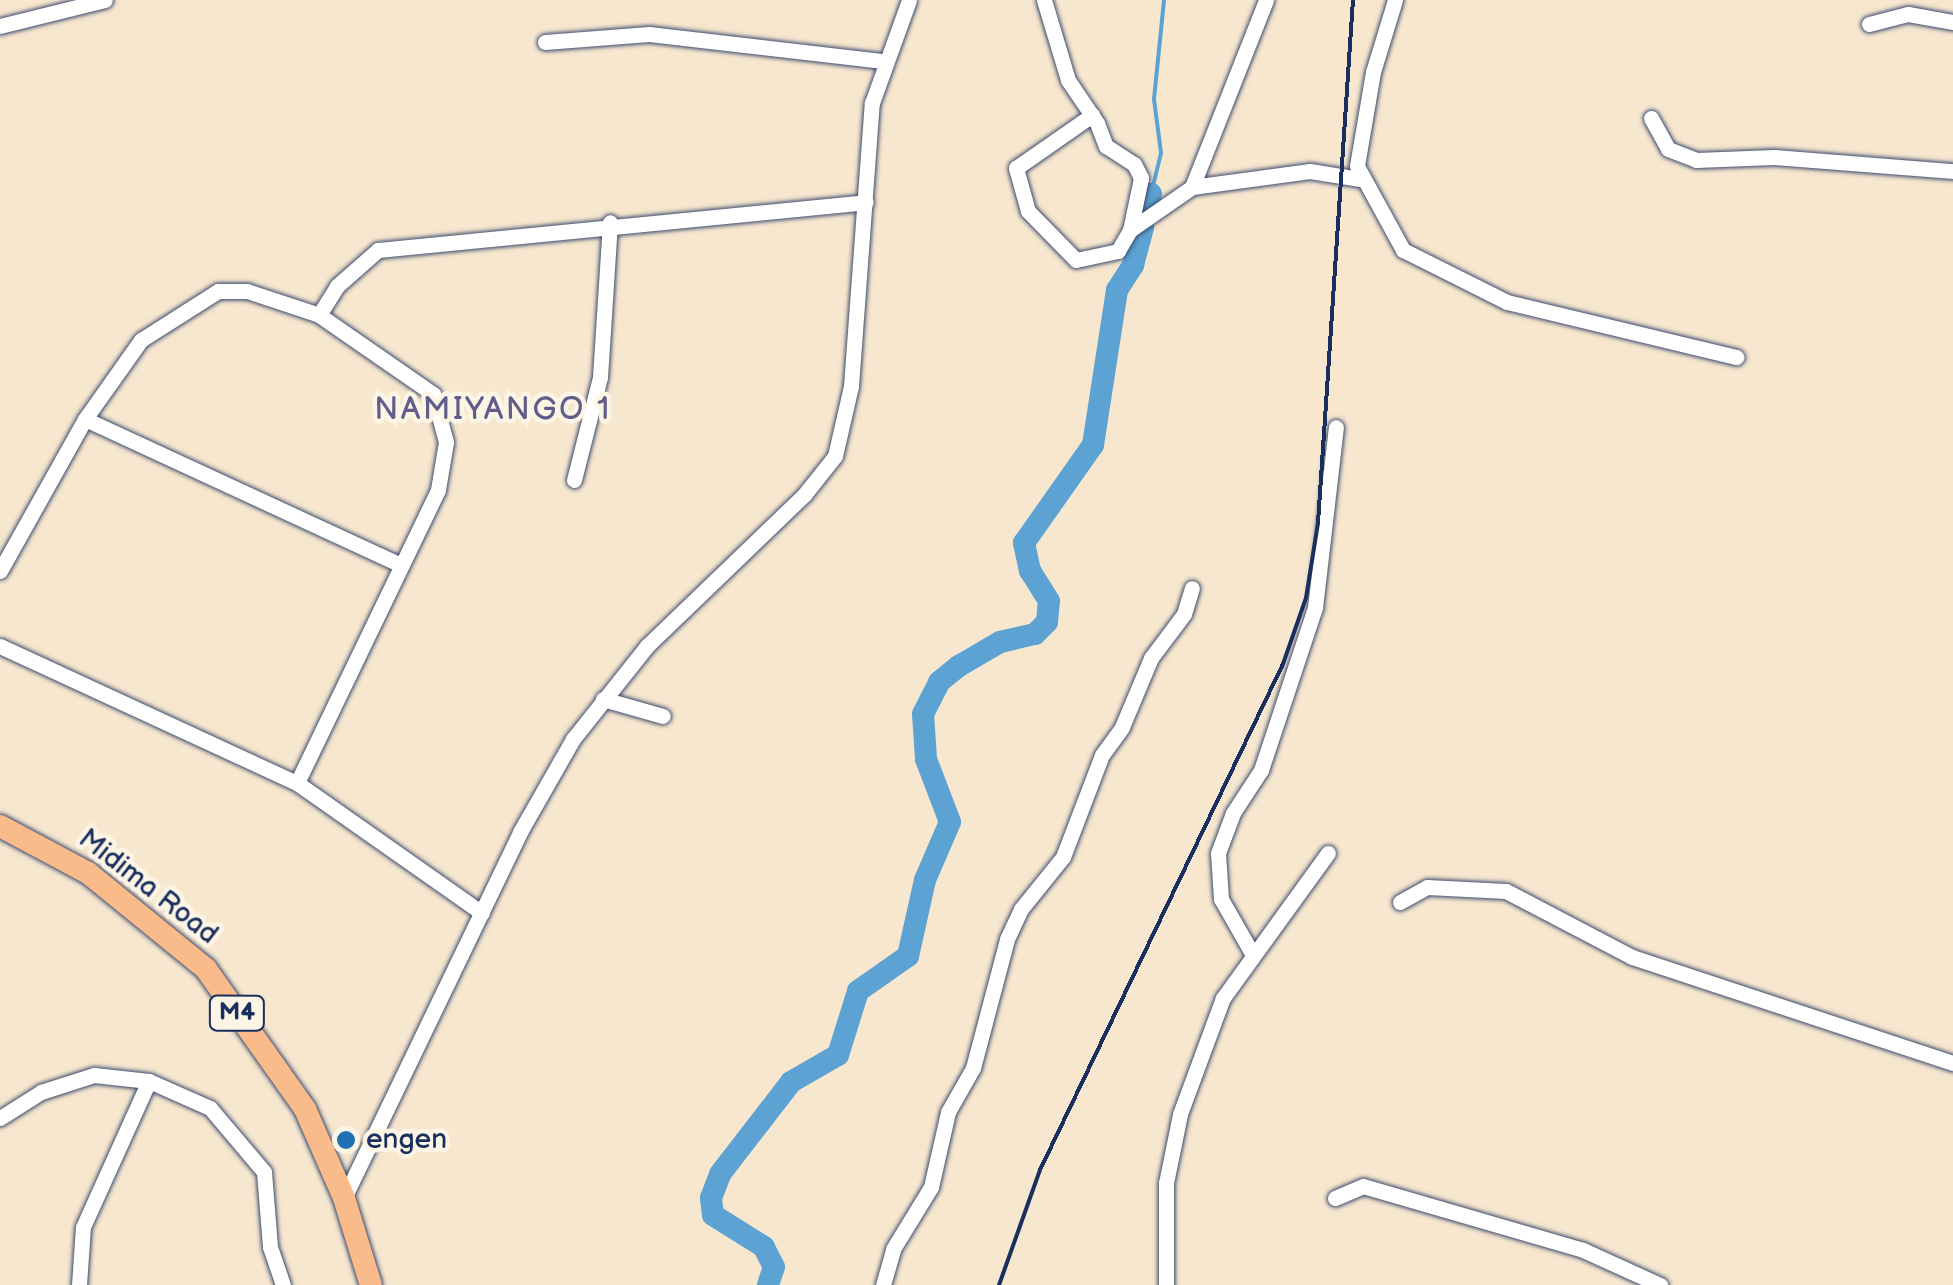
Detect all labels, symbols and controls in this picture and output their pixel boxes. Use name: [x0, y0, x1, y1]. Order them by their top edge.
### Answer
district label: NAMIYANGO 1: [374, 391, 612, 429]
street label: Midima Road: [72, 822, 224, 952]
road number: M4: [207, 993, 267, 1033]
place label: engen: [366, 1123, 447, 1157]
marker: engen: [335, 1129, 357, 1151]

